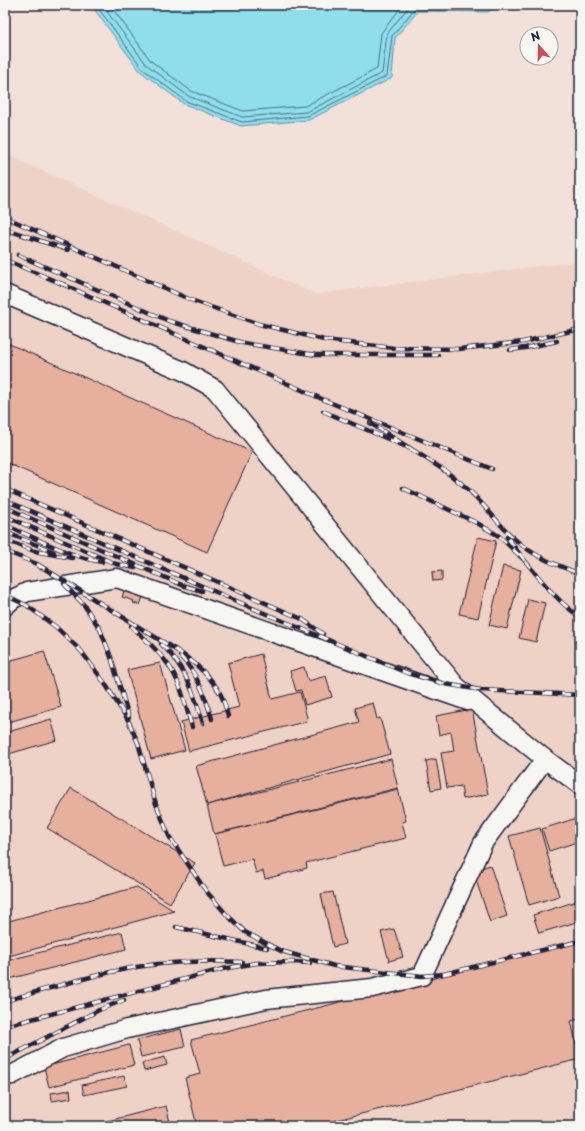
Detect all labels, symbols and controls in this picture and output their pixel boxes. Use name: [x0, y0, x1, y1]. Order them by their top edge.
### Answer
north arrow: [519, 26, 559, 66]
text: N: [528, 27, 543, 46]

